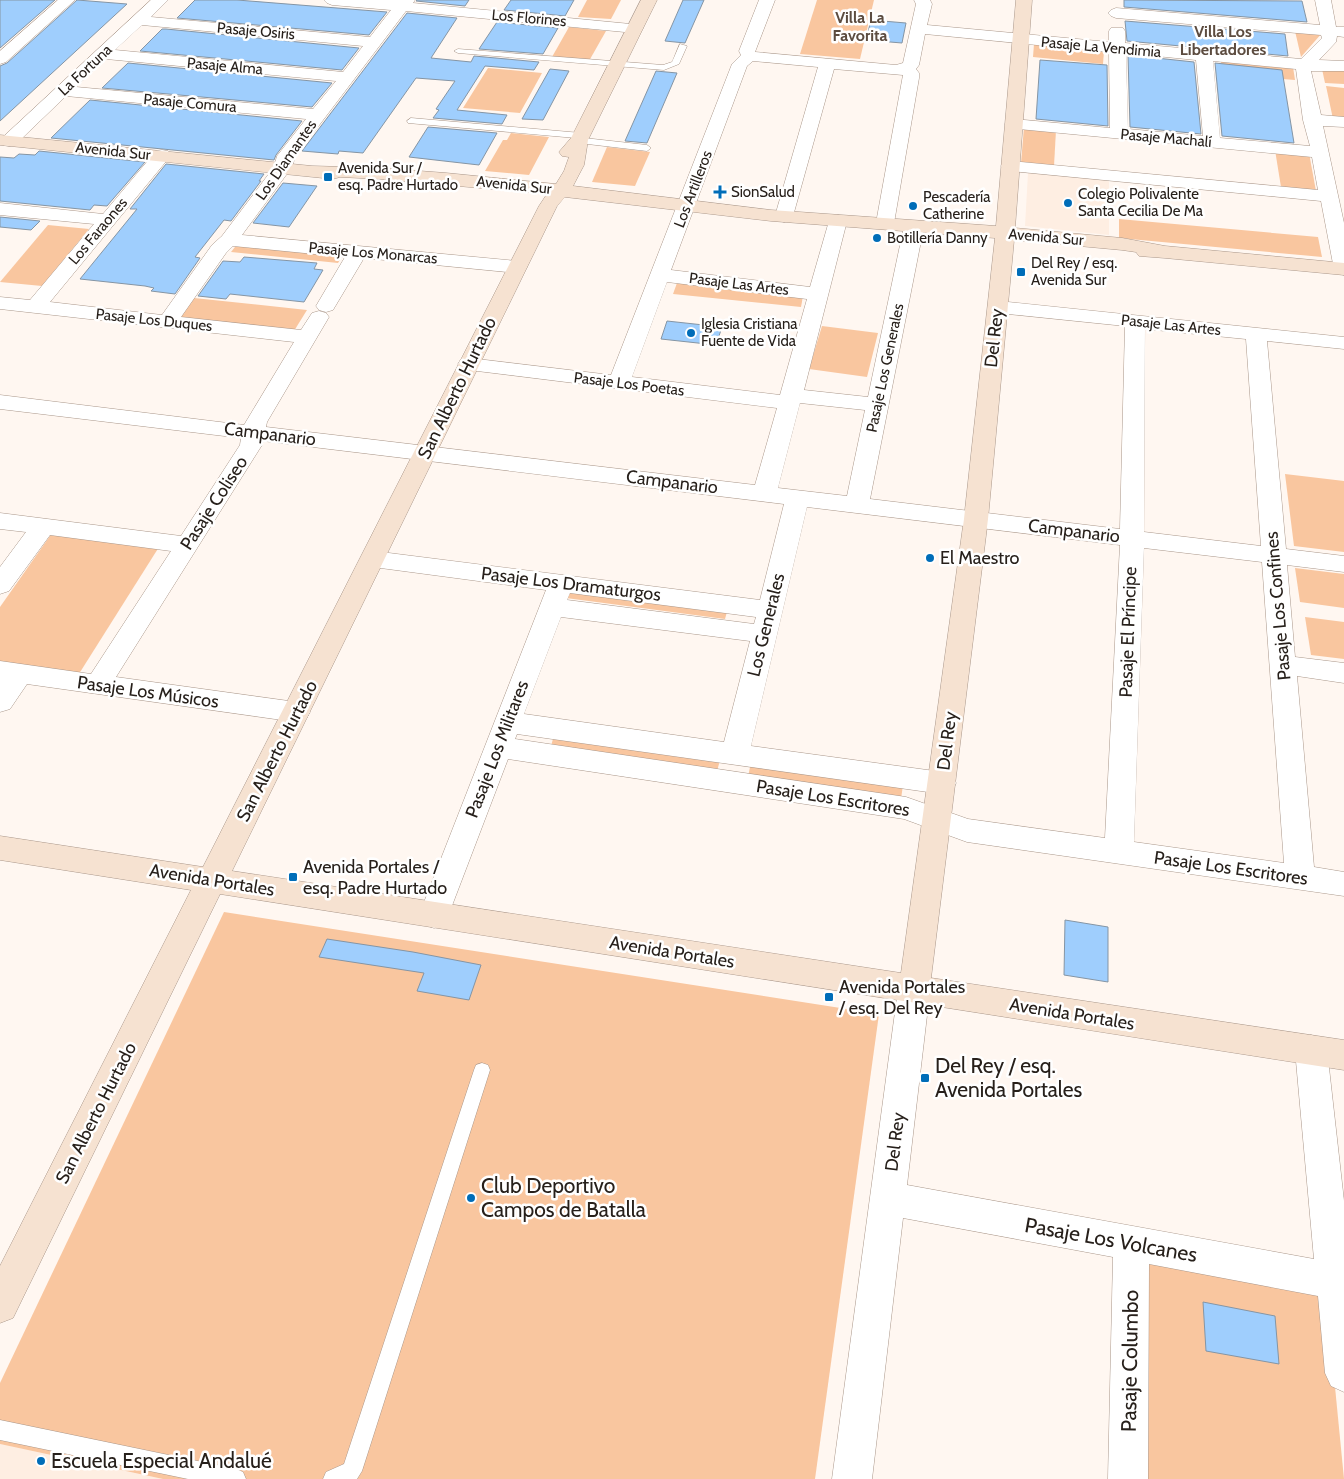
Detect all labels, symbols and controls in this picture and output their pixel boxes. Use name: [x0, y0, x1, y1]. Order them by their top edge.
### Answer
street label: Los Florines: [491, 6, 567, 30]
district label: Villa La Favorita: [833, 8, 888, 45]
street label: Pasaje Osiris: [216, 19, 296, 43]
district label: Villa Los Libertadores: [1180, 22, 1266, 59]
street label: Pasaje La Vendimia: [1040, 33, 1163, 61]
street label: La Fortuna: [54, 40, 116, 99]
street label: Pasaje Alma: [186, 54, 265, 78]
street label: Pasaje Comura: [143, 90, 238, 116]
street label: Los Diamantes: [252, 116, 320, 204]
street label: Pasaje Machalí: [1120, 125, 1212, 151]
street label: Avenida Sur: [75, 138, 152, 164]
street label: Los Artilleros: [670, 148, 716, 230]
place label: Avenida Sur / esq. Padre Hurtado: [338, 159, 458, 194]
marker: Avenida Sur / esq. Padre Hurtado: [322, 171, 334, 183]
street label: Avenida Sur: [476, 172, 553, 198]
place label: SionSalud: [731, 183, 795, 201]
marker: SionSalud: [713, 185, 727, 199]
place label: Colegio Polivalente Santa Cecilia De Ma: [1078, 185, 1204, 220]
place label: Pescadería Catherine: [923, 188, 991, 223]
street label: Los Faraones: [65, 194, 131, 268]
marker: Colegio Polivalente Santa Cecilia De Ma: [1062, 197, 1074, 209]
marker: Pescadería Catherine: [907, 200, 919, 212]
street label: Avenida Sur: [1008, 225, 1085, 249]
place label: Botillería Danny: [887, 229, 988, 247]
marker: Botillería Danny: [871, 232, 883, 244]
street label: Pasaje Los Monarcas: [308, 238, 438, 268]
place label: Del Rey / esq. Avenida Sur: [1031, 254, 1117, 289]
marker: Del Rey / esq. Avenida Sur: [1015, 266, 1027, 278]
street label: Pasaje Las Artes: [688, 269, 790, 299]
street label: Pasaje Los Generales: [863, 302, 907, 434]
street label: Pasaje Los Duques: [95, 305, 213, 335]
street label: Del Rey: [980, 307, 1008, 369]
street label: Pasaje Las Artes: [1120, 311, 1222, 339]
street label: San Alberto Hurtado: [413, 313, 501, 463]
place label: Iglesia Cristiana Fuente de Vida: [701, 315, 798, 350]
marker: Iglesia Cristiana Fuente de Vida: [685, 327, 697, 339]
street label: Pasaje Los Poetas: [573, 368, 685, 400]
street label: Campanario: [223, 417, 317, 451]
street label: Pasaje Coliseo: [176, 452, 252, 554]
street label: Campanario: [625, 465, 719, 499]
street label: Campanario: [1027, 514, 1121, 548]
street label: Pasaje Los Confines: [1261, 531, 1295, 681]
place label: El Maestro: [940, 547, 1020, 569]
marker: El Maestro: [924, 552, 936, 564]
street label: Pasaje Los Dramaturgos: [480, 562, 662, 606]
street label: Pasaje El Príncipe: [1115, 566, 1141, 698]
street label: Los Generales: [743, 571, 789, 679]
street label: Pasaje Los Músicos: [76, 671, 220, 713]
street label: San Alberto Hurtado: [232, 677, 322, 825]
street label: Pasaje Los Militares: [461, 677, 533, 821]
street label: Del Rey: [932, 710, 962, 772]
street label: Pasaje Los Escritores: [755, 775, 911, 821]
street label: Pasaje Los Escritores: [1153, 846, 1309, 890]
place label: Avenida Portales / esq. Padre Hurtado: [303, 856, 447, 899]
street label: Avenida Portales: [148, 859, 276, 901]
marker: Avenida Portales / esq. Padre Hurtado: [287, 871, 299, 883]
street label: Avenida Portales: [608, 931, 736, 973]
place label: Avenida Portales / esq. Del Rey: [838, 976, 965, 1019]
marker: Avenida Portales / esq. Del Rey: [823, 991, 835, 1003]
street label: Avenida Portales: [1008, 993, 1136, 1035]
street label: San Alberto Hurtado: [51, 1039, 141, 1187]
place label: Del Rey / esq. Avenida Portales: [935, 1053, 1082, 1102]
marker: Del Rey / esq. Avenida Portales: [919, 1072, 931, 1084]
street label: Del Rey: [880, 1111, 910, 1173]
place label: Club Deportivo Campos de Batalla: [481, 1173, 646, 1222]
marker: Club Deportivo Campos de Batalla: [465, 1192, 477, 1204]
street label: Pasaje Los Volcanes: [1023, 1212, 1199, 1268]
street label: Pasaje Columbo: [1116, 1290, 1144, 1432]
place label: Escuela Especial Andalué: [51, 1448, 272, 1473]
marker: Escuela Especial Andalué: [35, 1455, 47, 1467]

